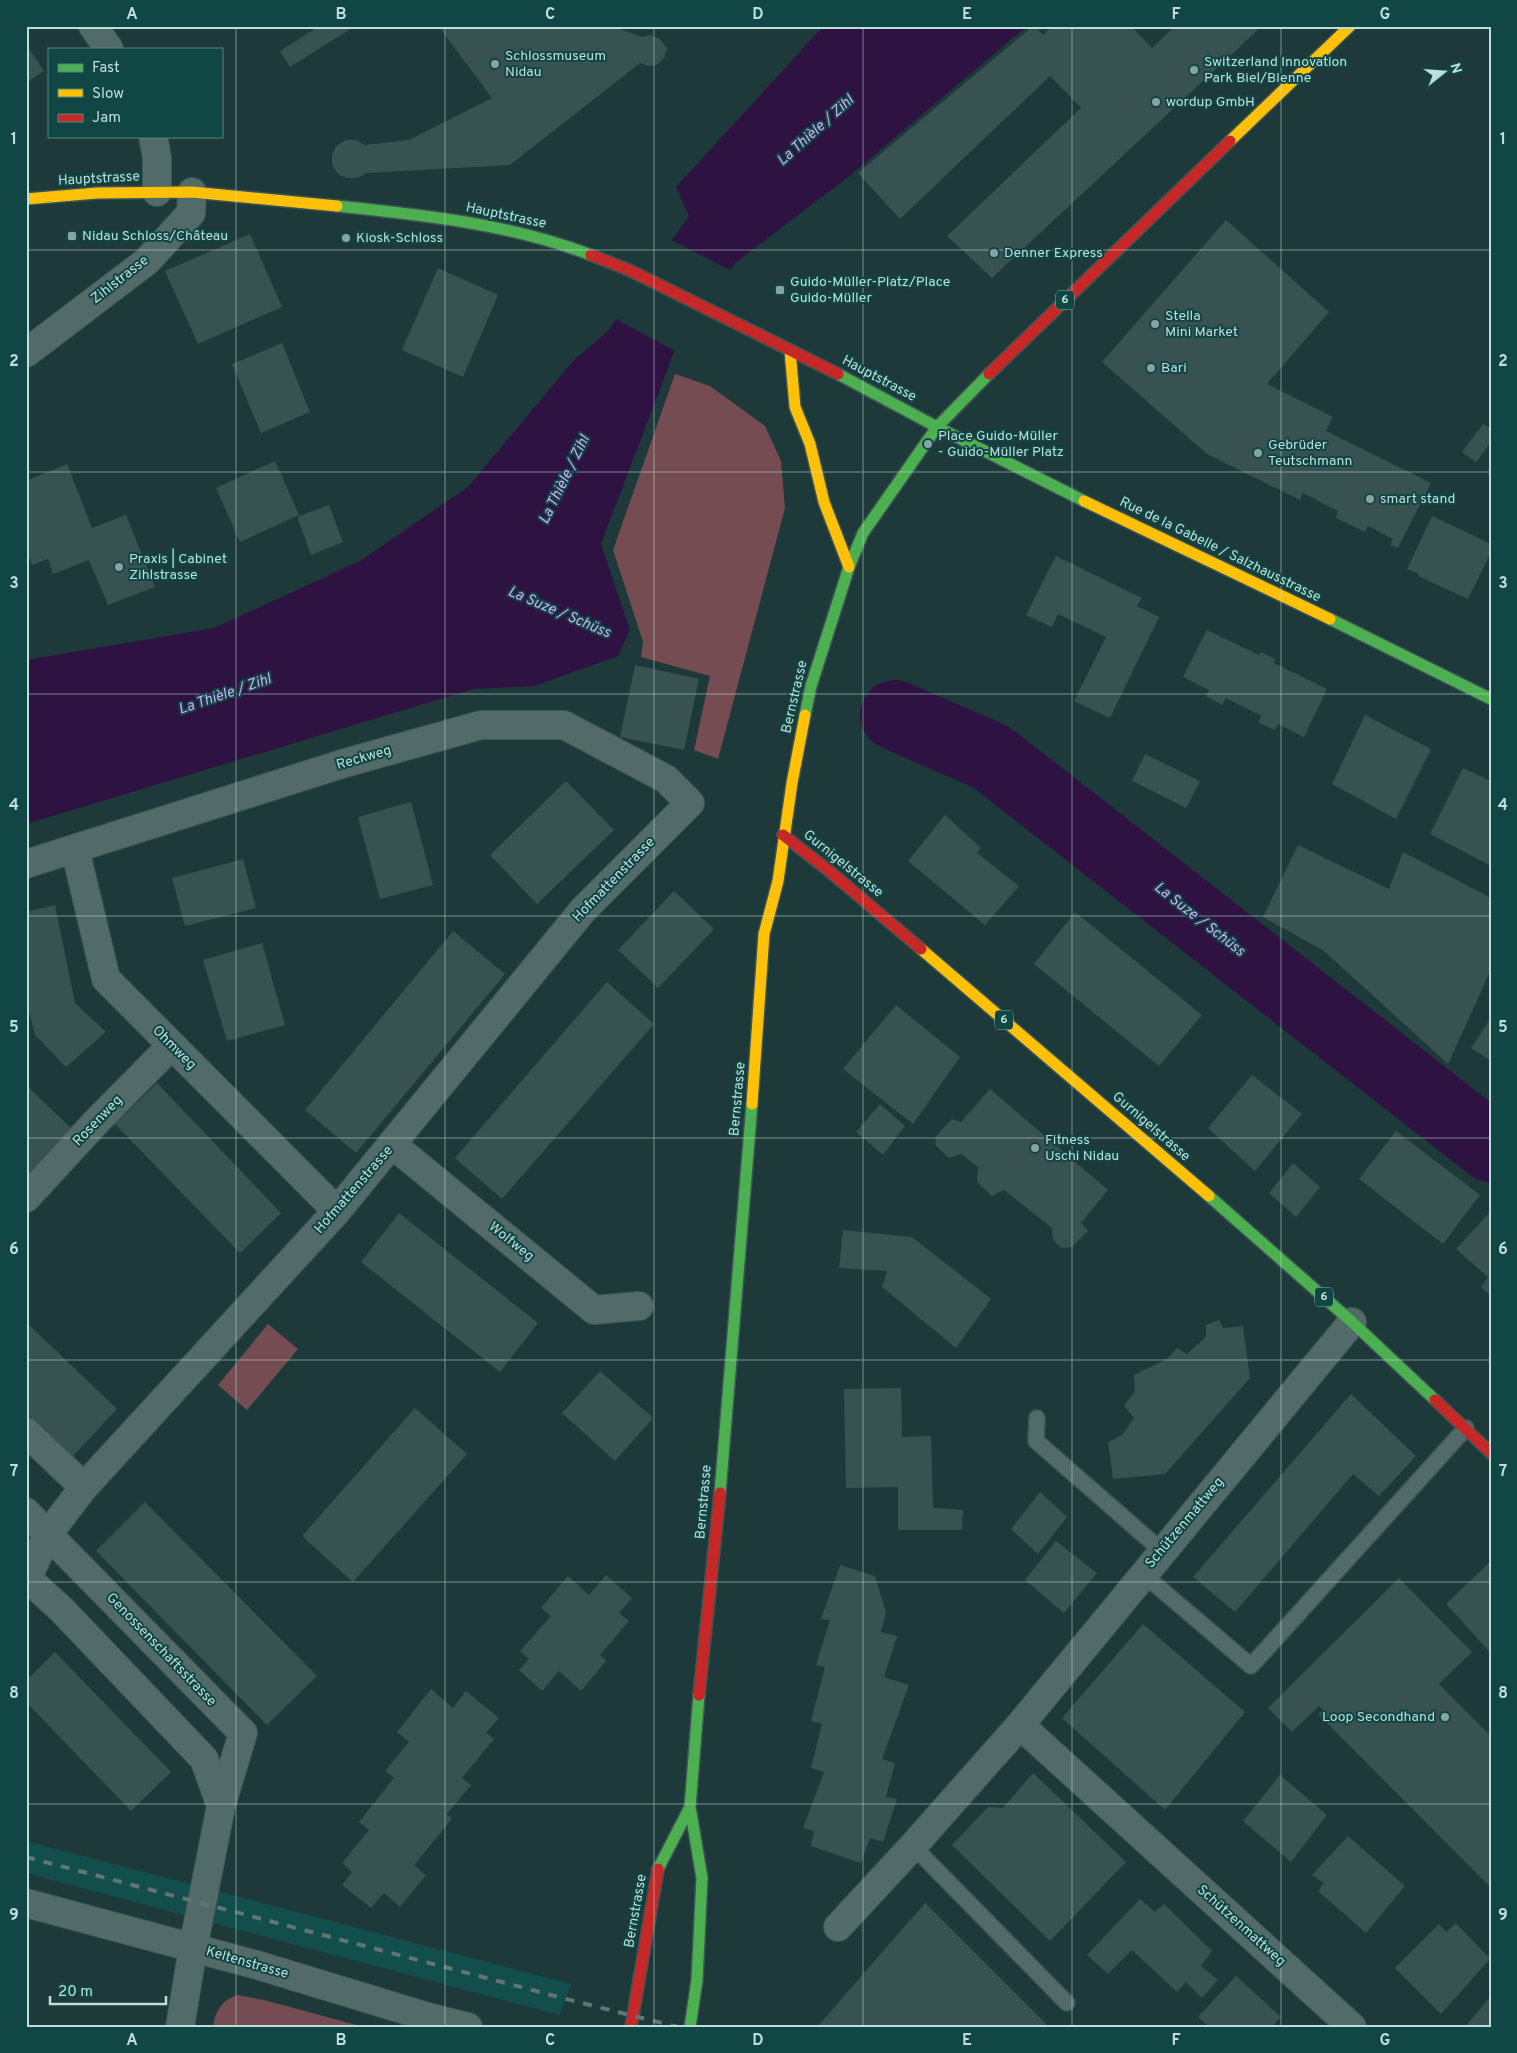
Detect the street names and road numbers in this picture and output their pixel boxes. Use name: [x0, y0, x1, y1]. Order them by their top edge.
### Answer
street label: Hauptstrasse: [58, 168, 140, 190]
street label: Hauptstrasse: [464, 199, 548, 233]
street label: Zihlstrasse: [88, 252, 152, 308]
road number: 6: [1056, 290, 1074, 310]
street label: Hauptstrasse: [839, 352, 919, 406]
street label: Rue de la Gabelle / Salzhausstrasse: [1116, 494, 1324, 606]
street label: Bernstrasse: [778, 659, 812, 735]
street label: Reckweg: [334, 742, 394, 774]
street label: Gurnigelstrasse: [800, 827, 886, 901]
street label: Hofmattenstrasse: [569, 834, 659, 926]
road number: 6: [995, 1010, 1013, 1030]
street label: Ohmweg: [148, 1022, 200, 1074]
street label: Bernstrasse: [726, 1061, 750, 1137]
street label: Gurnigelstrasse: [1109, 1089, 1193, 1165]
street label: Rosenweg: [70, 1092, 126, 1150]
street label: Hofmattenstrasse: [311, 1142, 397, 1238]
street label: Wolfweg: [485, 1219, 537, 1265]
road number: 6: [1315, 1288, 1333, 1306]
street label: Bernstrasse: [692, 1464, 716, 1540]
street label: Schützenmattweg: [1142, 1474, 1228, 1572]
street label: Genossenschaftsstrasse: [102, 1590, 220, 1710]
street label: Bernstrasse: [621, 1873, 651, 1949]
street label: Schützenmattweg: [1193, 1882, 1289, 1970]
street label: Keltenstrasse: [204, 1943, 290, 1983]

